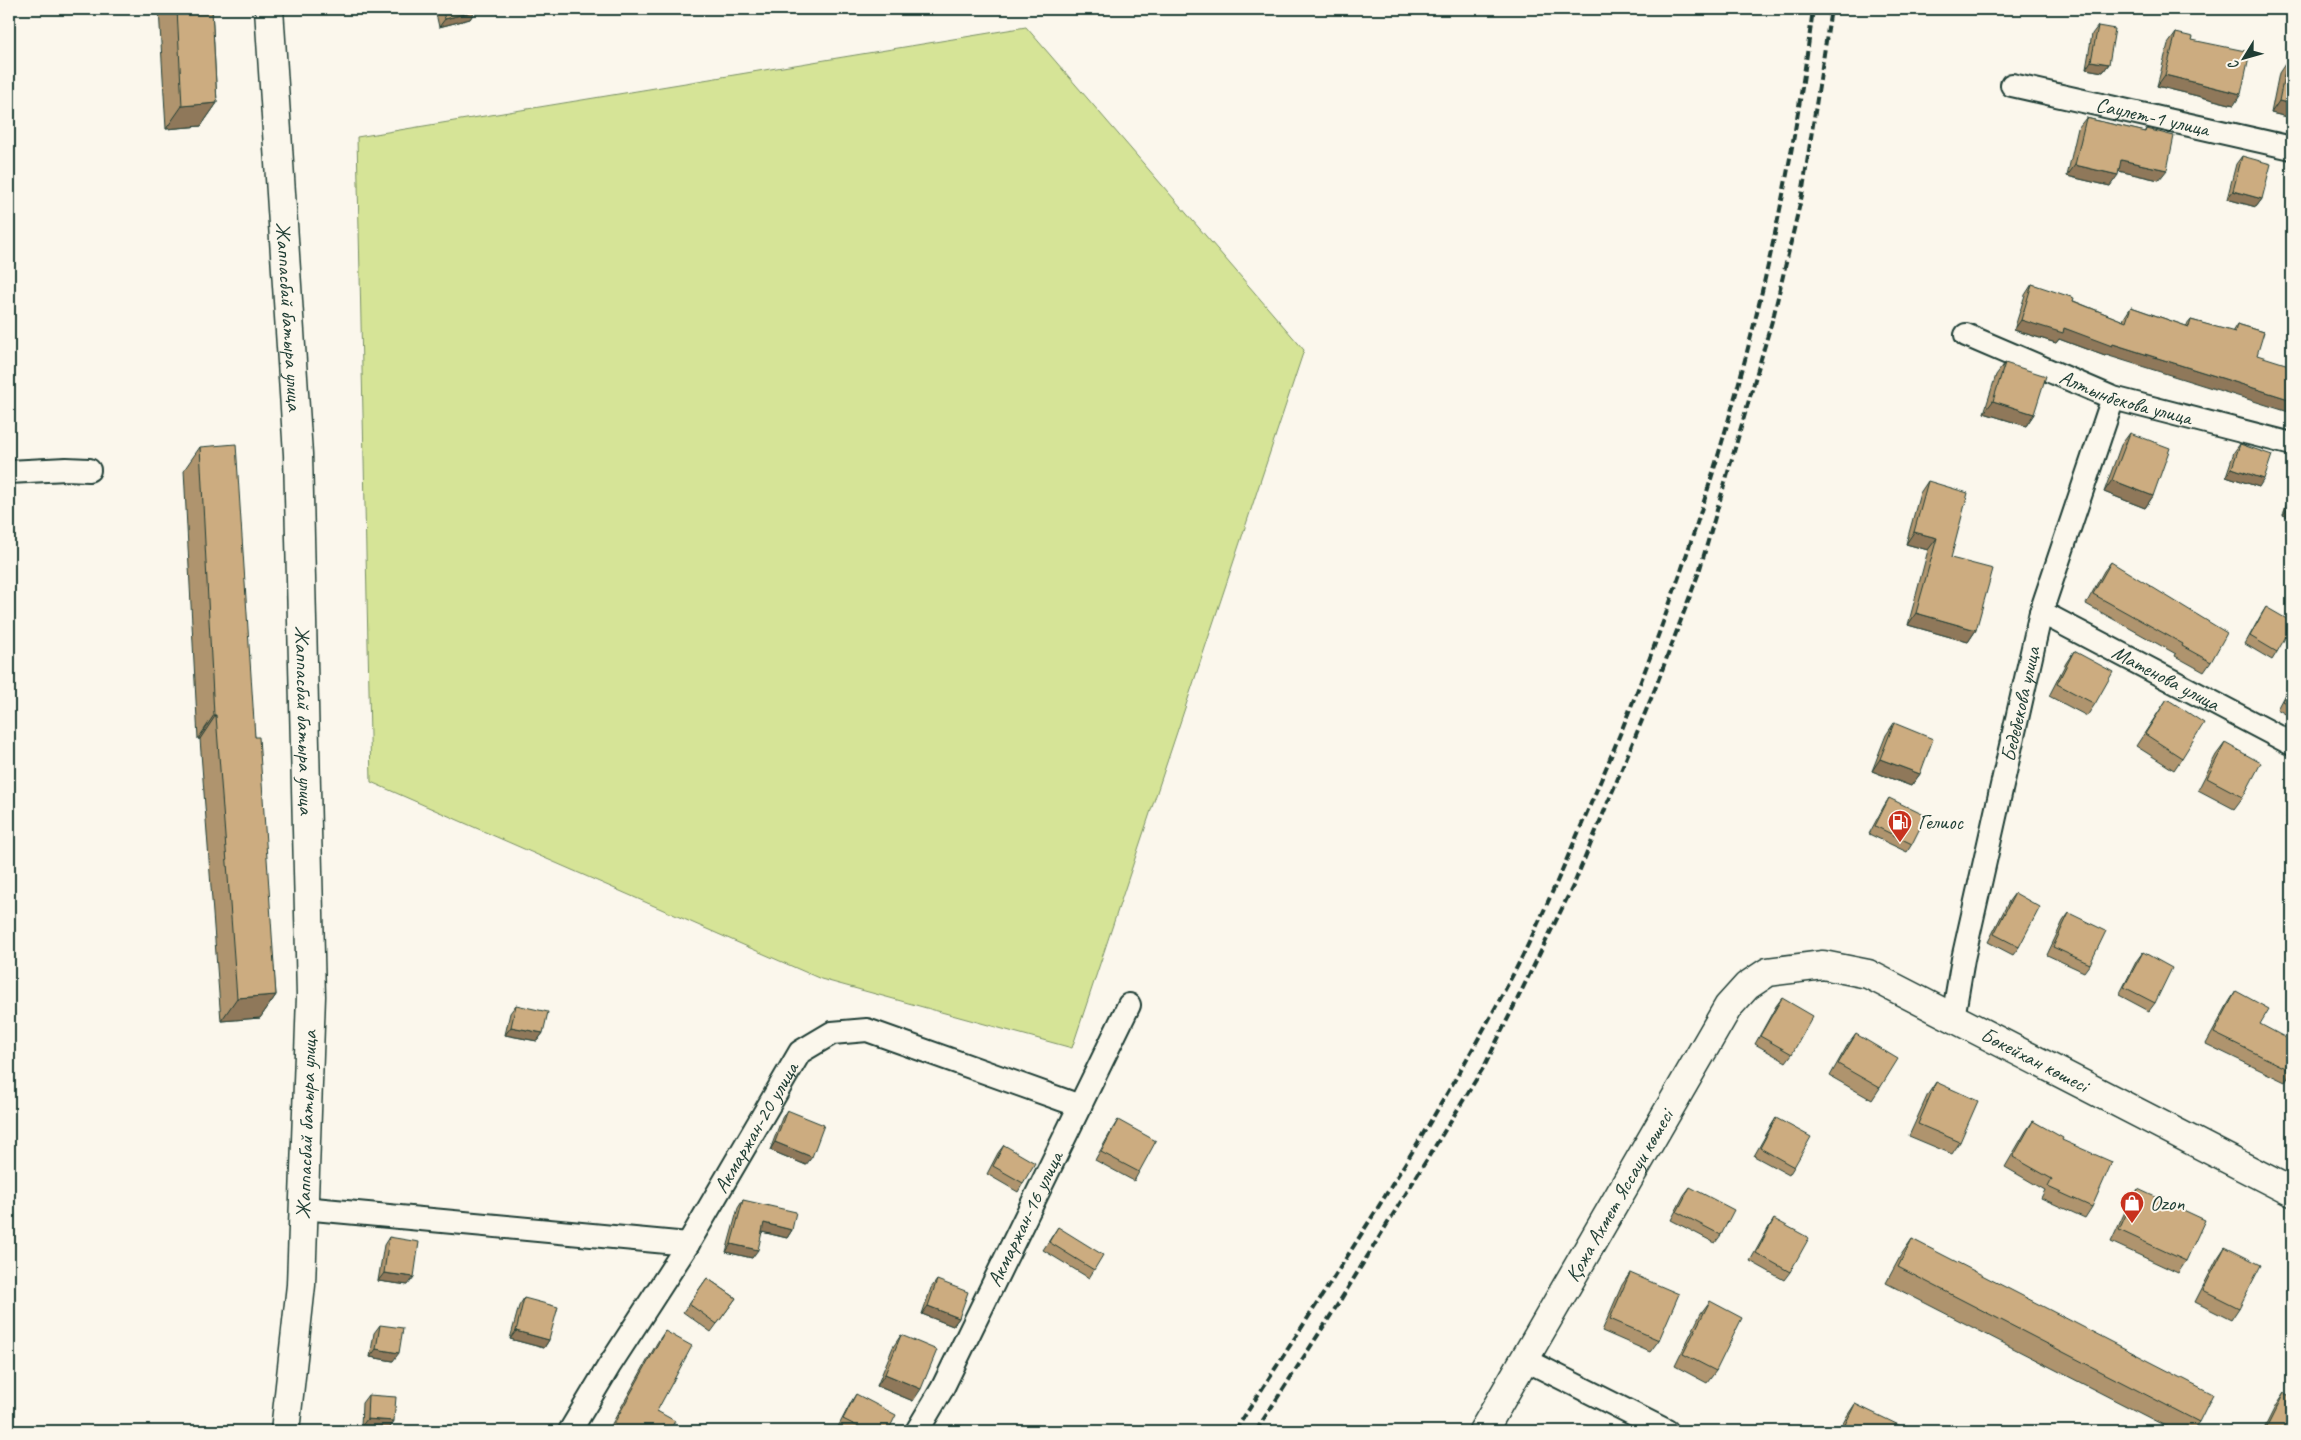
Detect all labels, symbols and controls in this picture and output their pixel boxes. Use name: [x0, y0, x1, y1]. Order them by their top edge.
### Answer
north arrow: [2218, 32, 2268, 82]
text: С: [2224, 56, 2243, 73]
street label: Саулет-1 улица: [2093, 91, 2214, 142]
street label: Жаппасбай батыра улица: [270, 221, 308, 413]
street label: Алтынбекова улица: [2056, 364, 2197, 431]
street label: Жаппасбай батыра улица: [289, 625, 320, 817]
street label: Матенова улица: [2108, 639, 2226, 717]
street label: Бедебекова улица: [1995, 643, 2046, 764]
fuel station icon: Гелиос: [1887, 809, 1913, 843]
place label: Гелиос: [1918, 809, 1964, 835]
street label: Бөкейхан көшесі: [1977, 1021, 2095, 1099]
street label: Жаппасбай батыра улица: [290, 1028, 322, 1220]
street label: Акмаржан-20 улица: [708, 1056, 805, 1197]
street label: Қожа Ахмет Яссауи көшесі: [1559, 1102, 1681, 1286]
street label: Акмаржан-16 улица: [981, 1145, 1070, 1291]
shop icon: Ozon: [2119, 1190, 2145, 1224]
place label: Ozon: [2150, 1190, 2185, 1216]

